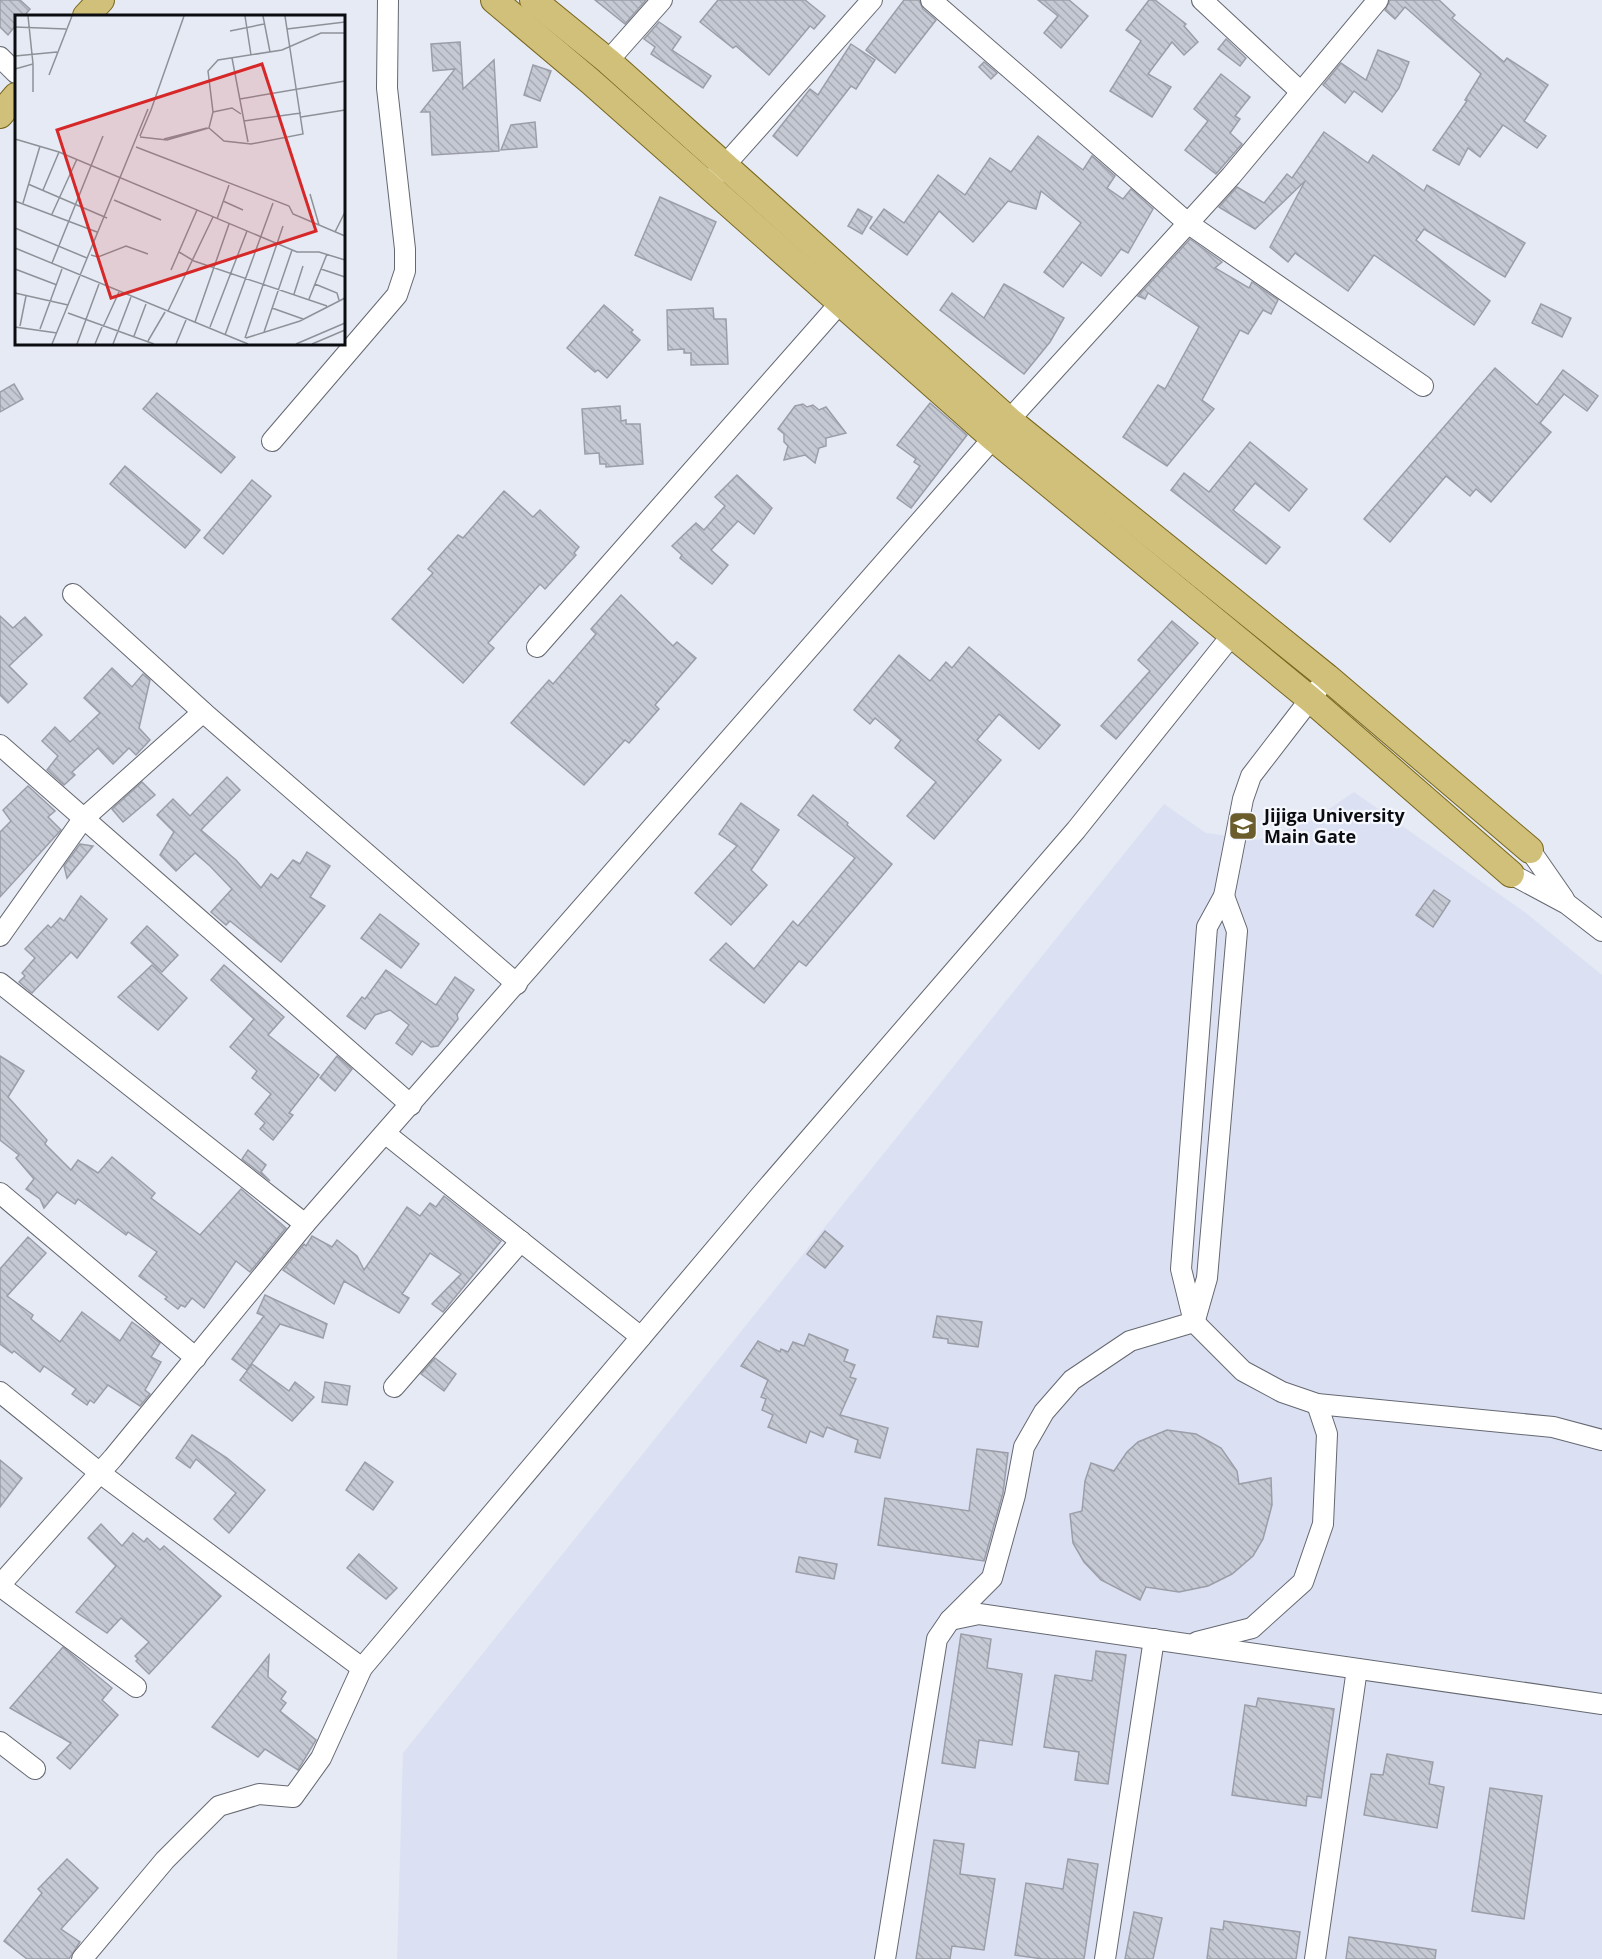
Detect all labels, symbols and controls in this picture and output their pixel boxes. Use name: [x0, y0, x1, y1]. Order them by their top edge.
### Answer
inset map: [15, 15, 345, 345]
place label: Jijiga University Main Gate: [1262, 803, 1405, 848]
school or university icon: Jijiga University Main Gate: [1227, 810, 1259, 842]

